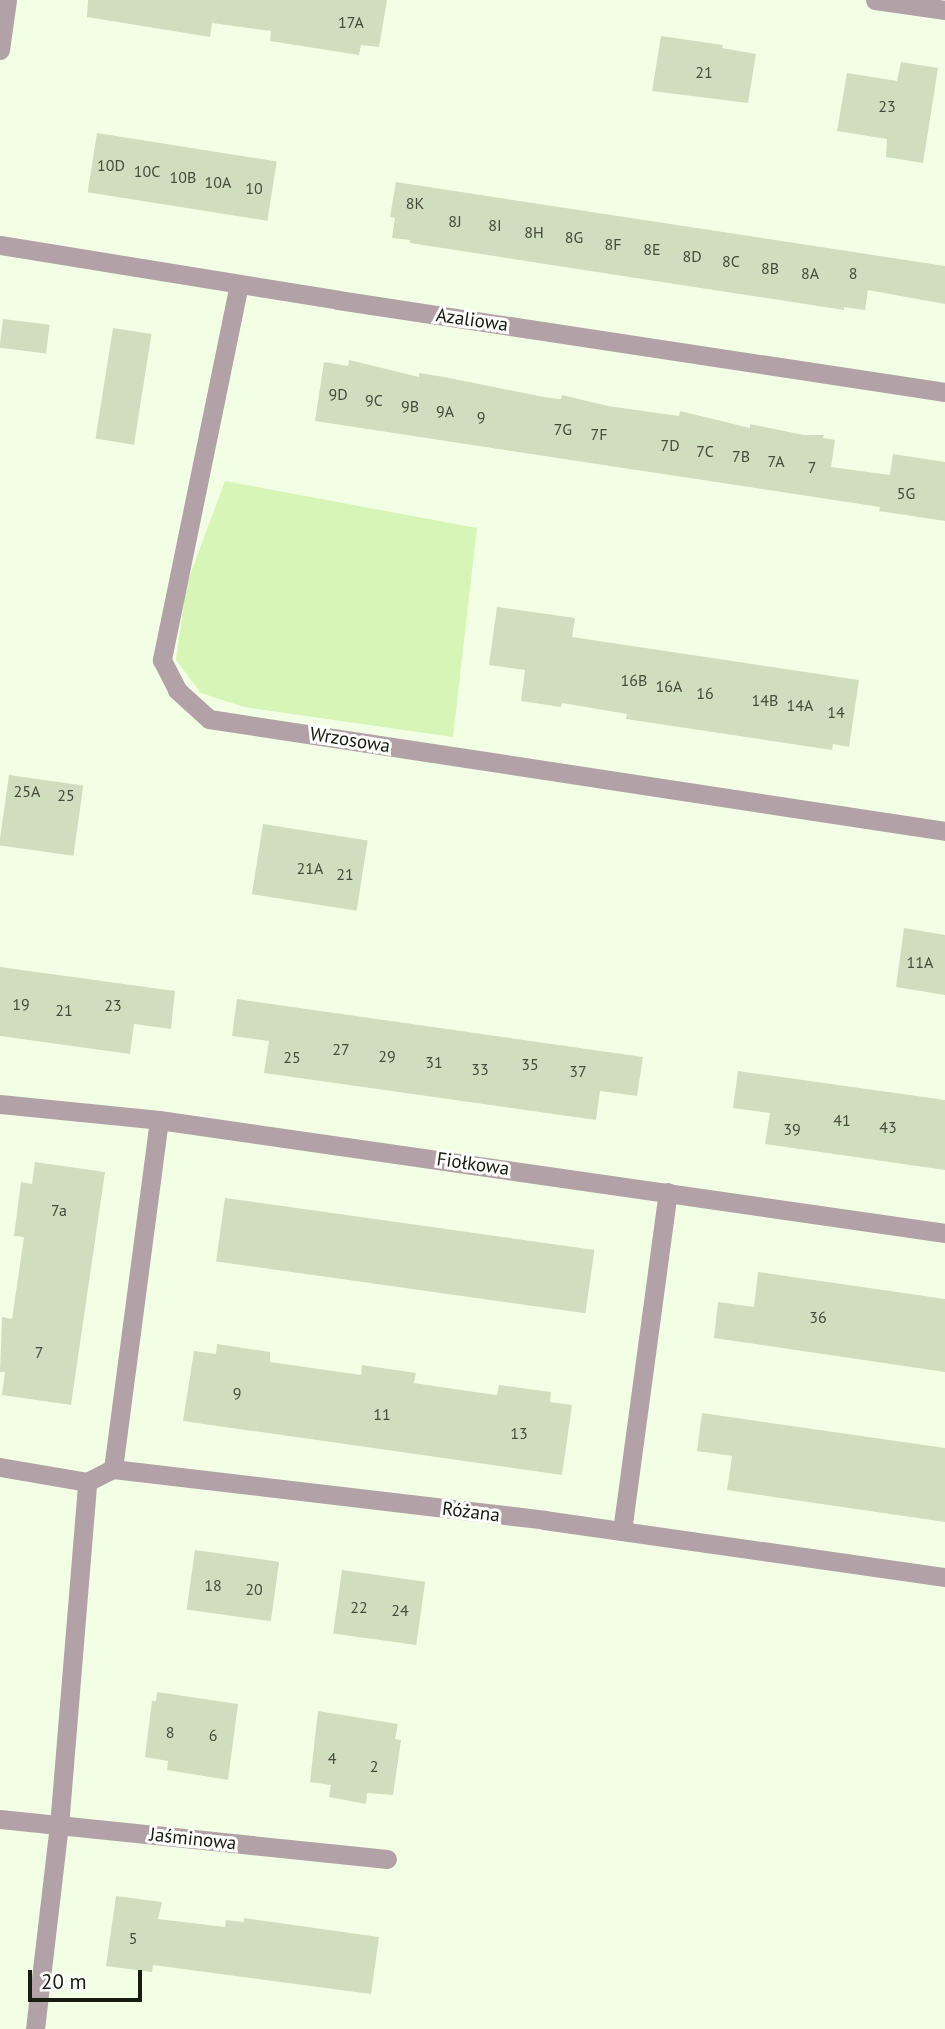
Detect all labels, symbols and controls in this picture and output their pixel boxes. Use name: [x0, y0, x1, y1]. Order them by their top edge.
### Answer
house number: 17A: [338, 12, 364, 32]
house number: 21: [695, 62, 713, 82]
house number: 23: [878, 96, 896, 116]
house number: 10D: [97, 155, 125, 175]
house number: 10C: [134, 161, 160, 181]
house number: 10B: [170, 167, 196, 187]
house number: 10A: [205, 172, 231, 192]
house number: 10: [245, 178, 263, 198]
house number: 8K: [406, 193, 424, 213]
house number: 8J: [448, 211, 462, 231]
house number: 8I: [488, 215, 502, 235]
house number: 8H: [524, 222, 544, 242]
house number: 8G: [565, 227, 583, 247]
house number: 8F: [605, 234, 621, 254]
house number: 8E: [643, 239, 661, 259]
house number: 8D: [682, 246, 702, 266]
house number: 8C: [722, 251, 740, 271]
house number: 8B: [761, 258, 779, 278]
house number: 8A: [801, 263, 819, 283]
house number: 8: [849, 263, 857, 283]
street label: Azaliowa: [434, 304, 510, 336]
house number: 9D: [328, 384, 348, 404]
house number: 9C: [365, 390, 383, 410]
house number: 9B: [401, 396, 419, 416]
house number: 9A: [436, 401, 454, 421]
house number: 9: [477, 407, 485, 427]
house number: 7G: [554, 419, 572, 439]
house number: 7F: [591, 424, 607, 444]
house number: 7D: [660, 435, 680, 455]
house number: 7C: [696, 441, 714, 461]
house number: 7B: [732, 446, 750, 466]
house number: 7A: [767, 451, 785, 471]
house number: 7: [808, 457, 816, 477]
house number: 5G: [897, 483, 915, 503]
house number: 16B: [621, 670, 647, 690]
house number: 16A: [656, 676, 682, 696]
house number: 16: [696, 683, 714, 703]
house number: 14B: [752, 690, 778, 710]
house number: 14A: [787, 695, 813, 715]
house number: 14: [827, 702, 845, 722]
street label: Wrzosowa: [308, 722, 392, 758]
house number: 25A: [14, 781, 40, 801]
house number: 25: [57, 785, 75, 805]
house number: 21A: [297, 858, 323, 878]
house number: 21: [336, 864, 354, 884]
house number: 11A: [907, 952, 933, 972]
house number: 19: [12, 994, 30, 1014]
house number: 23: [104, 995, 122, 1015]
house number: 21: [55, 1000, 73, 1020]
house number: 27: [332, 1039, 350, 1059]
house number: 29: [378, 1046, 396, 1066]
house number: 25: [283, 1047, 301, 1067]
house number: 31: [425, 1052, 443, 1072]
house number: 35: [521, 1054, 539, 1074]
house number: 33: [471, 1059, 489, 1079]
house number: 37: [569, 1061, 587, 1081]
house number: 41: [833, 1110, 851, 1130]
house number: 43: [879, 1117, 897, 1137]
house number: 39: [783, 1119, 801, 1139]
street label: Fiołkowa: [435, 1148, 511, 1180]
house number: 7a: [51, 1200, 67, 1220]
house number: 36: [809, 1307, 827, 1327]
house number: 7: [35, 1342, 43, 1362]
house number: 9: [233, 1383, 241, 1403]
house number: 11: [373, 1404, 391, 1424]
house number: 13: [510, 1423, 528, 1443]
street label: Różana: [441, 1497, 501, 1527]
house number: 18: [204, 1575, 222, 1595]
house number: 20: [245, 1579, 263, 1599]
house number: 22: [350, 1597, 368, 1617]
house number: 24: [391, 1600, 409, 1620]
house number: 8: [166, 1722, 174, 1742]
house number: 6: [209, 1725, 217, 1745]
house number: 4: [328, 1748, 336, 1768]
house number: 2: [370, 1756, 378, 1776]
street label: Jaśminowa: [148, 1823, 238, 1855]
house number: 5: [129, 1928, 137, 1948]
scale bar: [32, 1955, 145, 1999]
text: 20 m: [41, 1968, 87, 1995]

